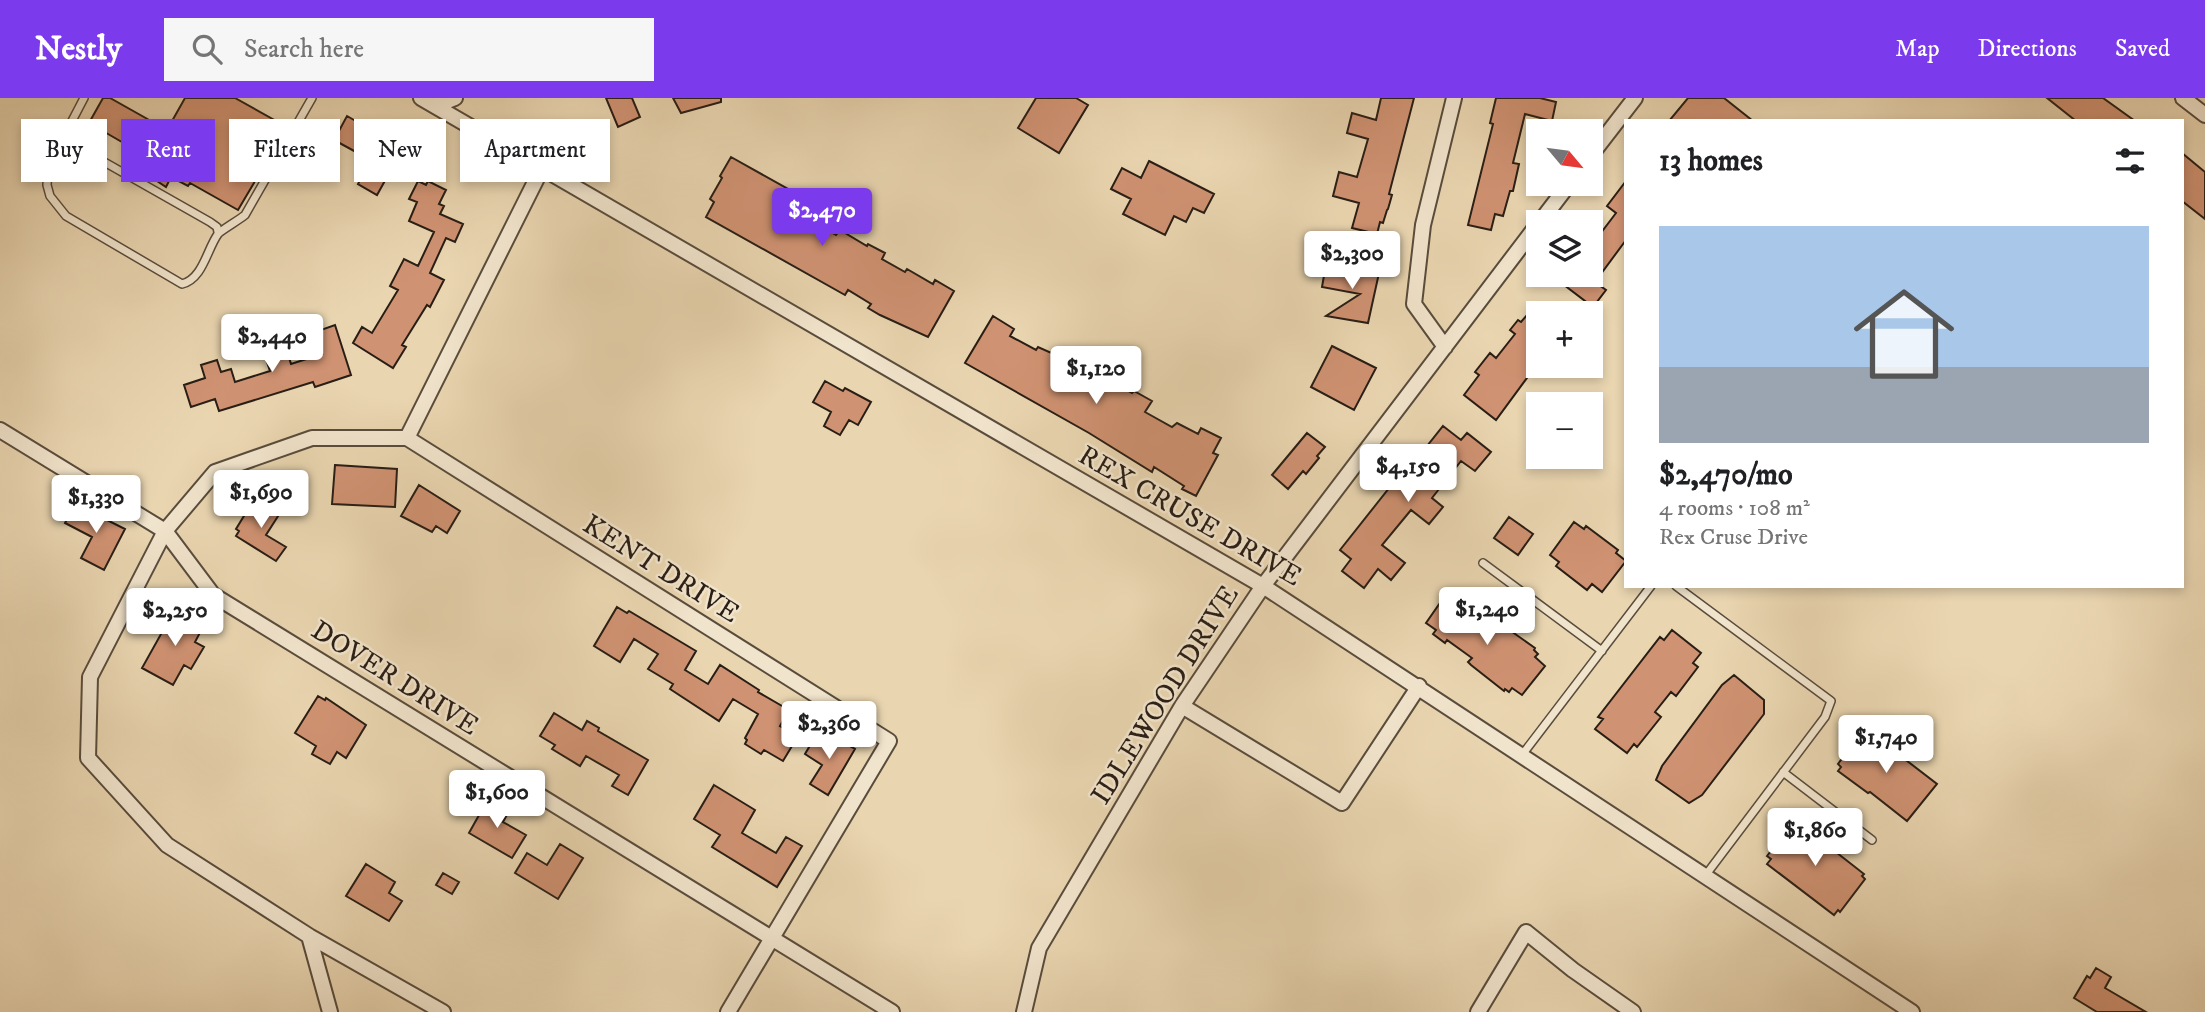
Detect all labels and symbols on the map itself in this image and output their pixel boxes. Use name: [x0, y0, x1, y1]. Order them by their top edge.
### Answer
north arrow: [1526, 119, 1603, 196]
pin: $2,470: [765, 188, 879, 248]
pin: $2,300: [1295, 232, 1409, 291]
pin: $2,440: [215, 314, 329, 374]
pin: $1,120: [1039, 346, 1153, 406]
street label: REX CRUSE DRIVE: [1072, 438, 1308, 594]
pin: $4,150: [1351, 444, 1465, 504]
pin: $1,690: [204, 470, 318, 530]
pin: $1,330: [39, 476, 153, 535]
street label: KENT DRIVE: [576, 507, 746, 631]
street label: IDLEWOOD DRIVE: [1083, 579, 1247, 811]
pin: $2,250: [118, 588, 232, 648]
pin: $1,240: [1430, 588, 1544, 647]
street label: DOVER DRIVE: [305, 613, 485, 743]
pin: $2,360: [772, 702, 886, 761]
pin: $1,740: [1829, 716, 1943, 775]
pin: $1,600: [440, 770, 554, 830]
pin: $1,860: [1758, 808, 1872, 868]

